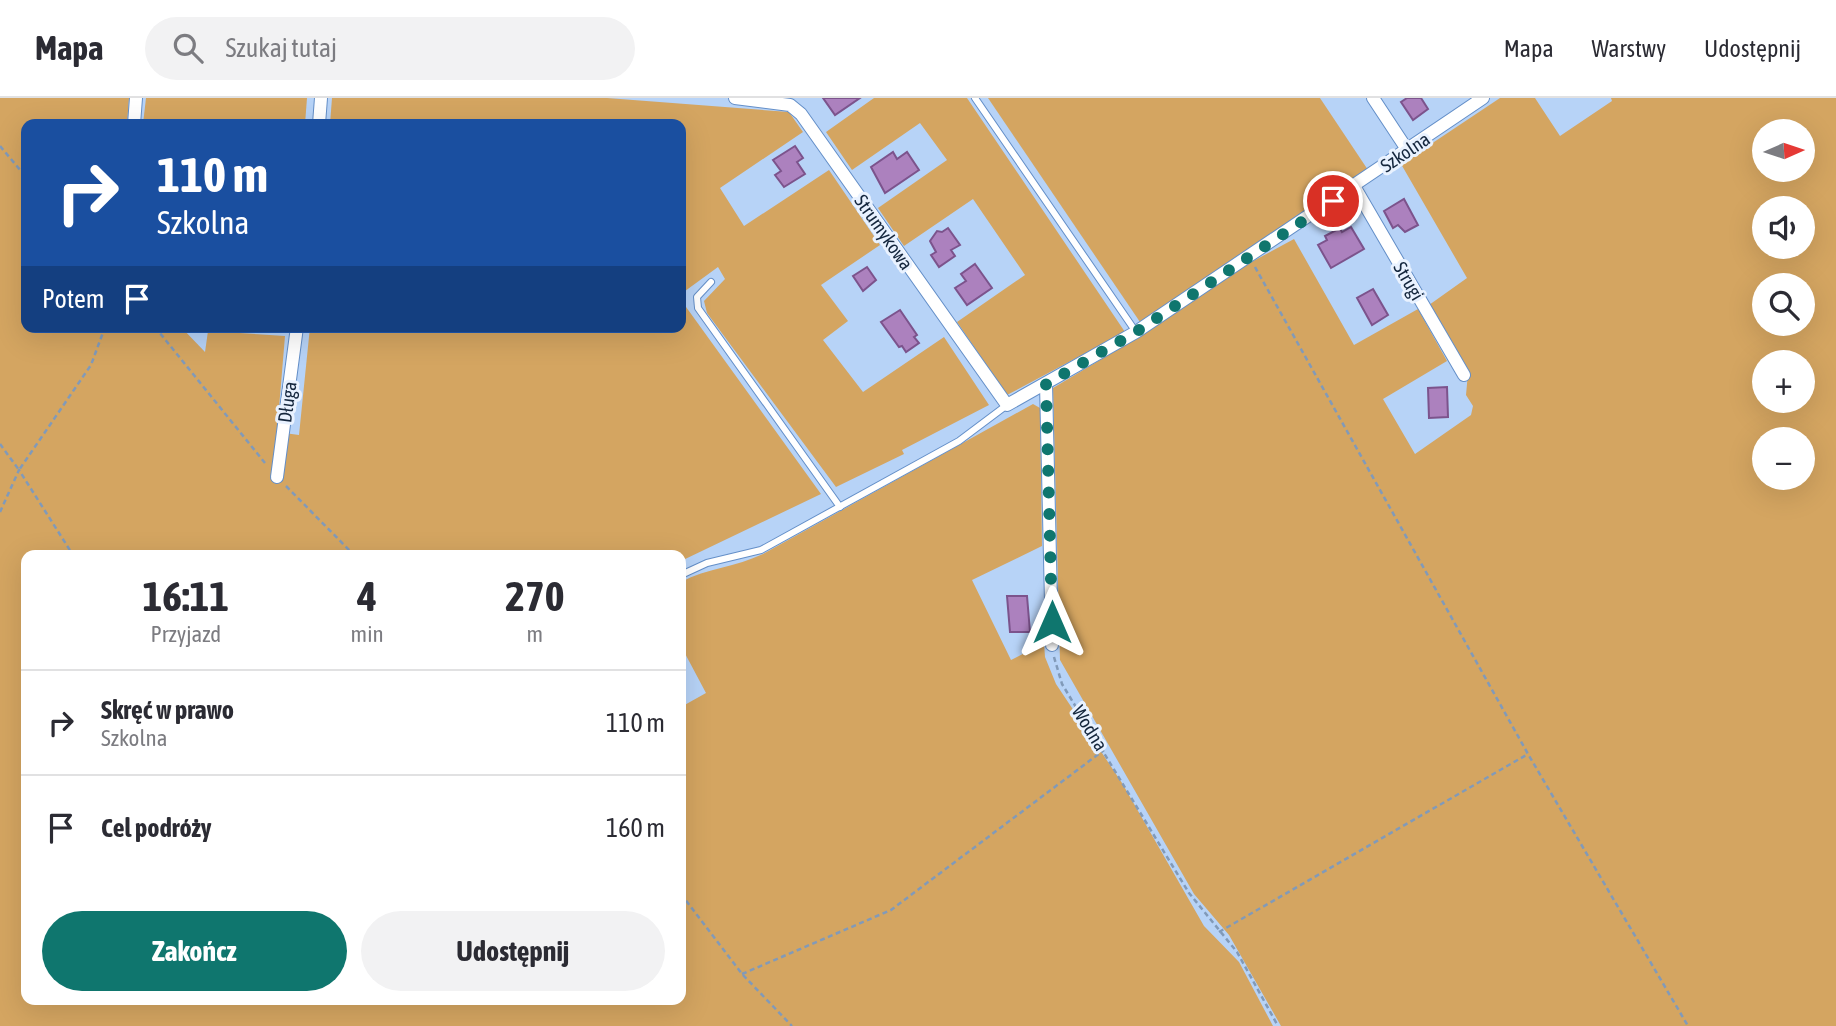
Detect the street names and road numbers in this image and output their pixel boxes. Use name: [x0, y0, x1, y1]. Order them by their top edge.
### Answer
street label: Szkolna: [1376, 128, 1434, 176]
street label: Strumykowa: [850, 190, 918, 274]
street label: Strugi: [1389, 258, 1429, 304]
street label: Długa: [273, 380, 301, 424]
street label: Wodna: [1068, 701, 1112, 755]

